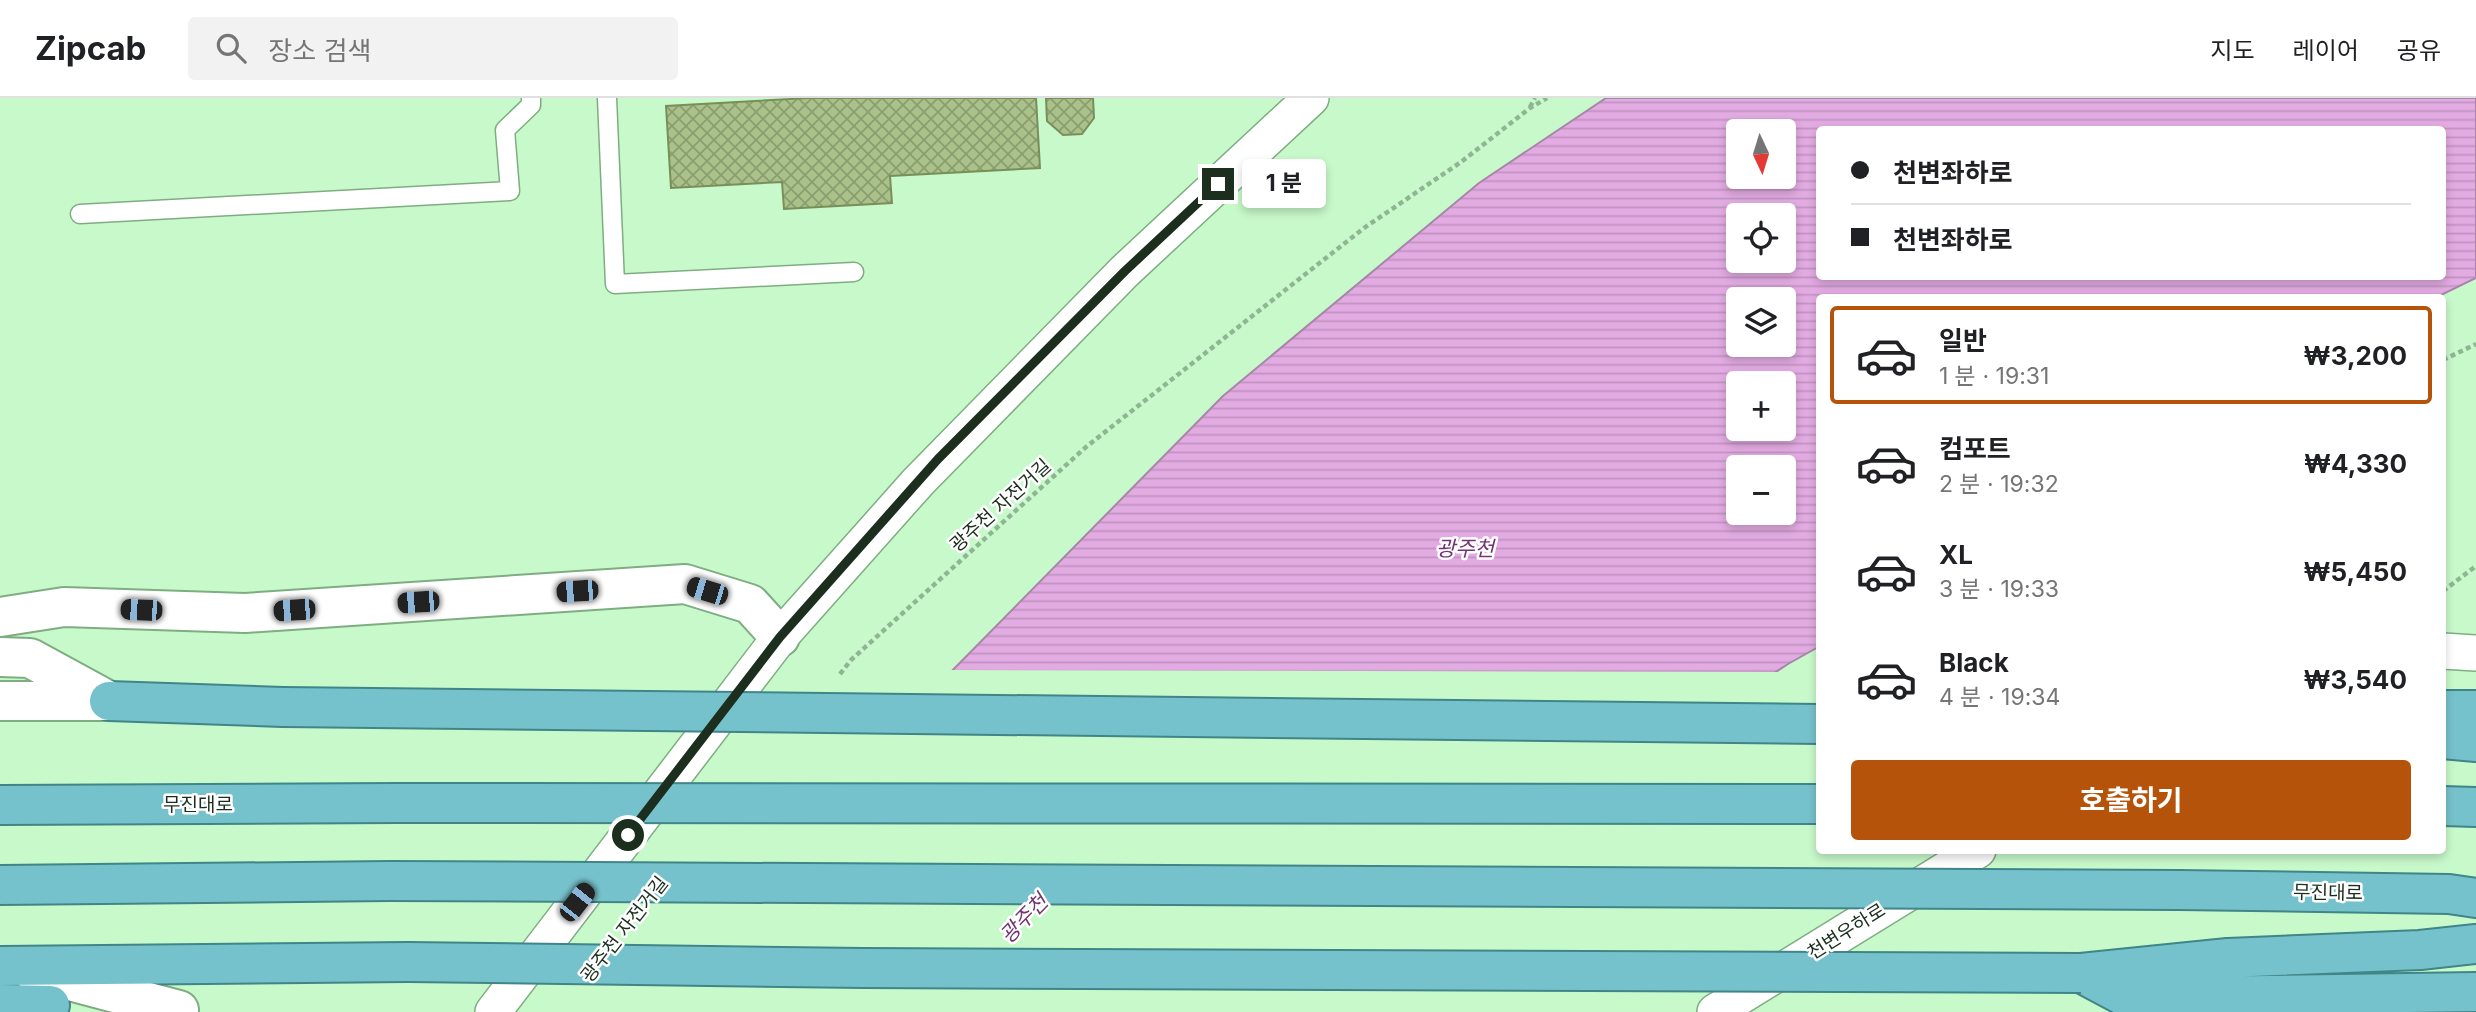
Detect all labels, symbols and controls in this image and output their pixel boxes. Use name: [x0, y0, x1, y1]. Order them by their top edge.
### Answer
search box: [188, 17, 678, 80]
text: Zipcab: [35, 28, 146, 68]
icon: search: [212, 29, 250, 67]
text: 장소 검색: [268, 35, 371, 66]
text: 지도: [2210, 36, 2255, 65]
text: 레이어: [2293, 36, 2359, 65]
text: 공유: [2397, 36, 2441, 65]
north arrow: [1726, 119, 1796, 189]
map controls: [1726, 119, 1796, 525]
text: 천변좌하로: [1893, 157, 2013, 188]
callout: 1 분: [1242, 160, 1326, 208]
route end: [1202, 168, 1234, 200]
text: 1 분: [1266, 169, 1302, 197]
button: locate: [1726, 203, 1796, 273]
text: 천변좌하로: [1893, 224, 2013, 255]
button: layers: [1726, 287, 1796, 357]
icon: car: [1855, 324, 1918, 387]
text: 일반: [1939, 325, 1987, 356]
text: ₩3,200: [2304, 340, 2407, 371]
text: 1 분 · 19:31: [1939, 362, 2049, 390]
button: +: [1726, 371, 1796, 441]
icon: car: [1855, 432, 1918, 495]
text: 컴포트: [1939, 433, 2011, 464]
text: ₩4,330: [2304, 448, 2407, 479]
street label: 광주천 자전거길: [945, 454, 1055, 557]
button: −: [1726, 455, 1796, 525]
text: 2 분 · 19:32: [1939, 470, 2059, 498]
water label: 광주천: [1436, 536, 1497, 561]
text: XL: [1939, 539, 1973, 570]
icon: car: [1855, 540, 1918, 603]
text: ₩5,450: [2304, 556, 2407, 587]
car: [684, 575, 731, 607]
text: 3 분 · 19:33: [1939, 575, 2059, 603]
car: [556, 579, 599, 603]
car: [397, 590, 440, 614]
car: [273, 598, 316, 622]
car: [120, 599, 163, 621]
text: Black: [1939, 647, 2009, 678]
icon: car: [1855, 648, 1918, 711]
text: ₩3,540: [2303, 664, 2407, 695]
text: 4 분 · 19:34: [1939, 683, 2060, 711]
button: 호출하기: [1851, 760, 2411, 840]
street label: 무진대로: [163, 793, 233, 816]
route start: [612, 819, 644, 851]
street label: 광주천 자전거길: [576, 872, 673, 987]
car: [556, 879, 599, 925]
street label: 무진대로: [2293, 880, 2363, 905]
water label: 광주천: [995, 887, 1055, 948]
street label: 천변우하로: [1803, 899, 1889, 964]

